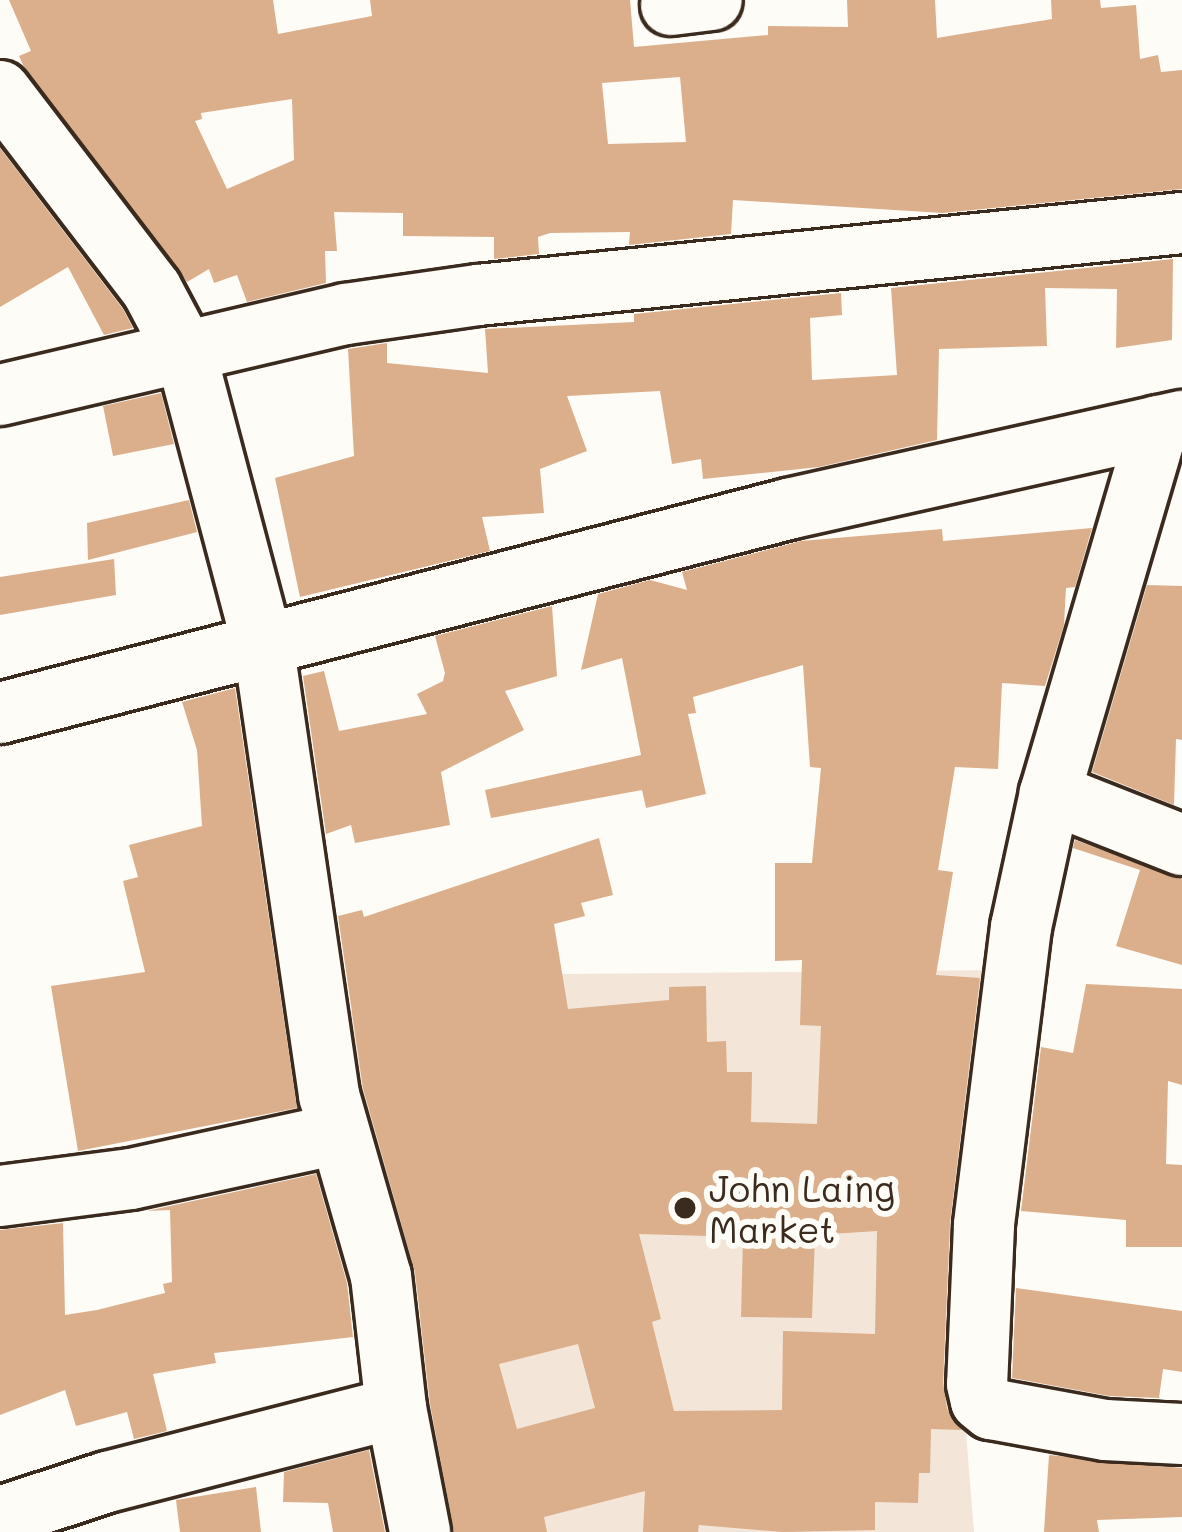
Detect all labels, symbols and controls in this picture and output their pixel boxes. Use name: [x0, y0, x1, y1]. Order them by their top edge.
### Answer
place label: John Laing Market: [709, 1165, 895, 1250]
marker: John Laing Market: [672, 1195, 698, 1221]

